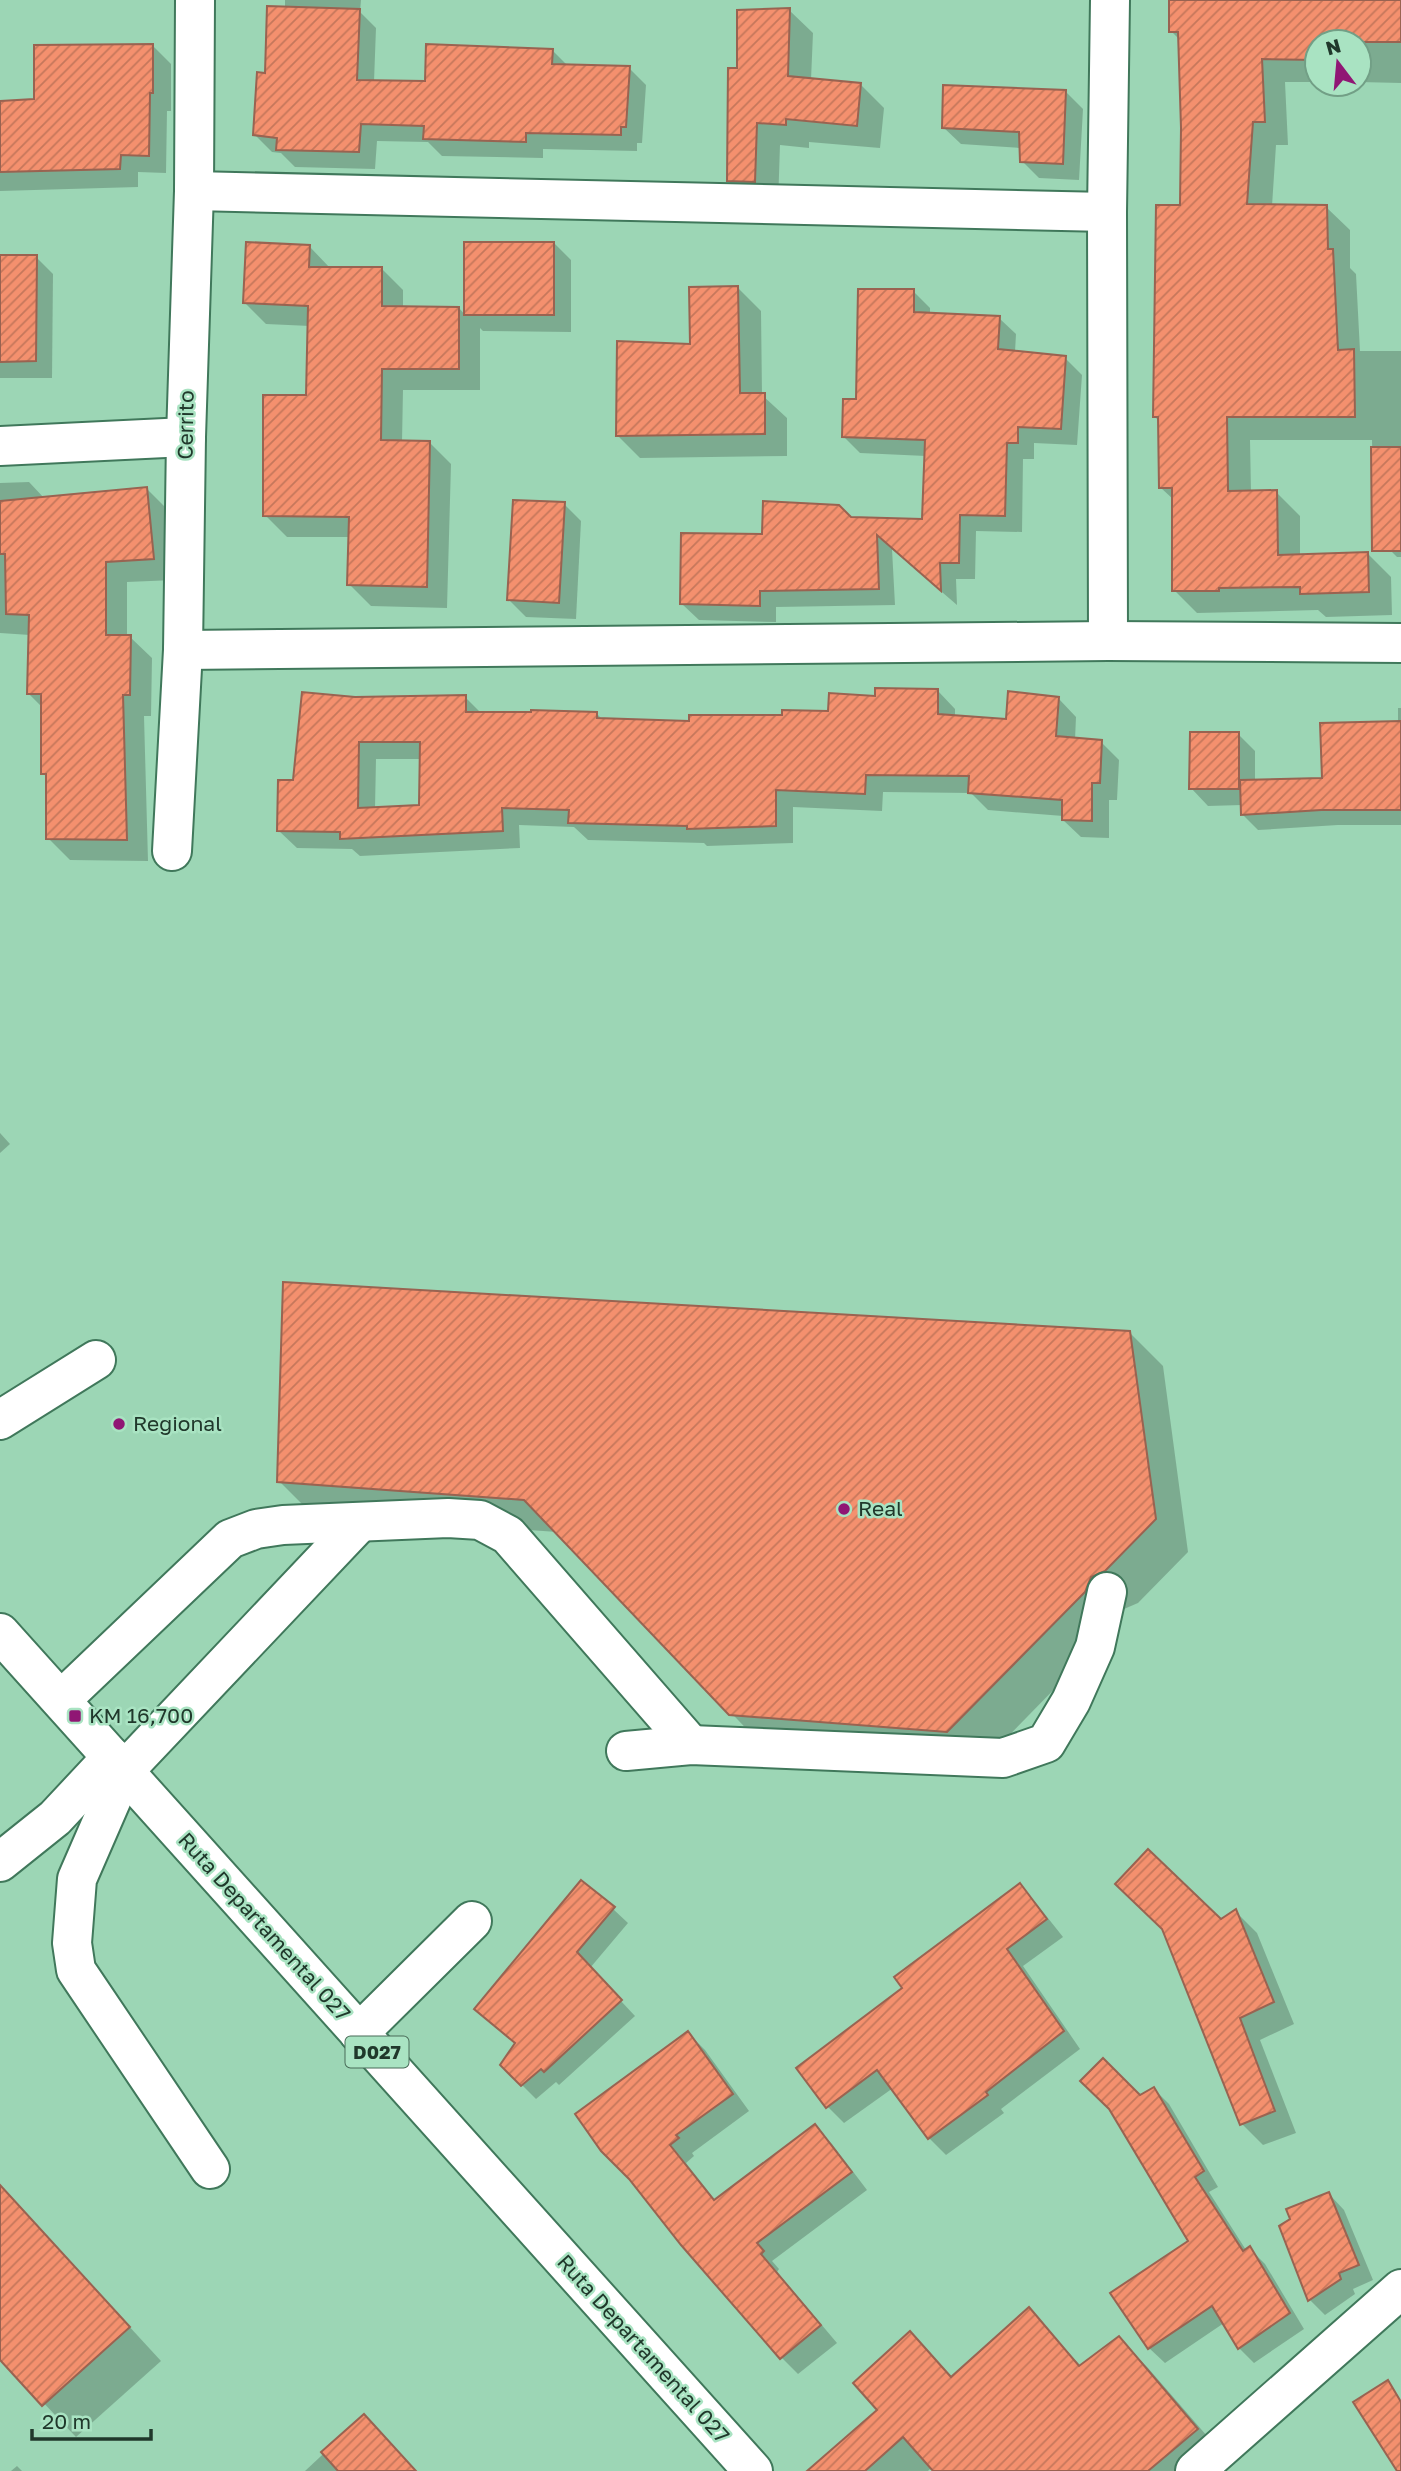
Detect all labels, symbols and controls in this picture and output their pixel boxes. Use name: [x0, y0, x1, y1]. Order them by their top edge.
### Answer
north arrow: [1303, 28, 1373, 98]
text: N: [1323, 33, 1343, 59]
street label: Cerrito: [171, 390, 199, 460]
place label: Regional: [133, 1410, 222, 1436]
marker: Regional: [111, 1416, 127, 1432]
place label: Real: [858, 1495, 903, 1521]
marker: Real: [836, 1501, 852, 1517]
place label: KM 16,700: [89, 1702, 193, 1728]
marker: KM 16,700: [67, 1708, 83, 1724]
street label: Ruta Departamental 027: [173, 1827, 356, 2026]
road number: D027: [346, 2036, 408, 2068]
street label: Ruta Departamental 027: [552, 2249, 735, 2448]
scale bar: [32, 2398, 150, 2442]
text: 20 m: [42, 2408, 91, 2434]

